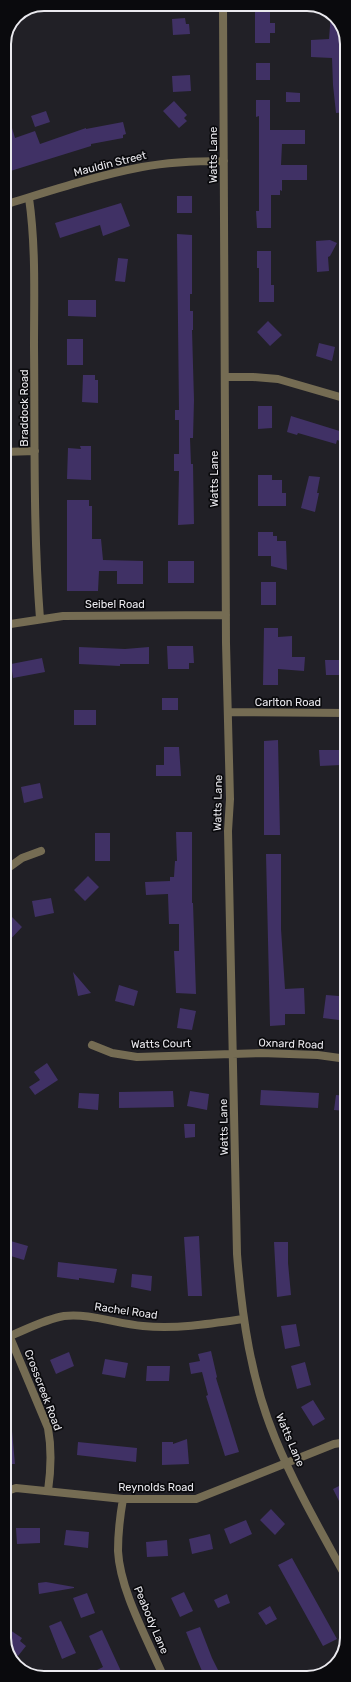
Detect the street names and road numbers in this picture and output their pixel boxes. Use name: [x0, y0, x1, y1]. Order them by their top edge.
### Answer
street label: Watts Lane: [207, 127, 220, 183]
street label: Mauldin Street: [72, 149, 148, 179]
street label: Braddock Road: [18, 369, 31, 447]
street label: Watts Lane: [208, 451, 221, 507]
street label: Seibel Road: [85, 598, 145, 611]
street label: Carlton Road: [255, 696, 321, 709]
street label: Watts Lane: [211, 775, 225, 831]
street label: Oxnard Road: [258, 1036, 324, 1052]
street label: Watts Court: [131, 1037, 192, 1051]
street label: Watts Lane: [217, 1099, 231, 1155]
street label: Rachel Road: [94, 1300, 158, 1322]
street label: Crosscreek Road: [22, 1348, 64, 1432]
street label: Watts Lane: [273, 1411, 307, 1469]
street label: Reynolds Road: [118, 1481, 194, 1494]
street label: Peabody Lane: [131, 1584, 171, 1656]

